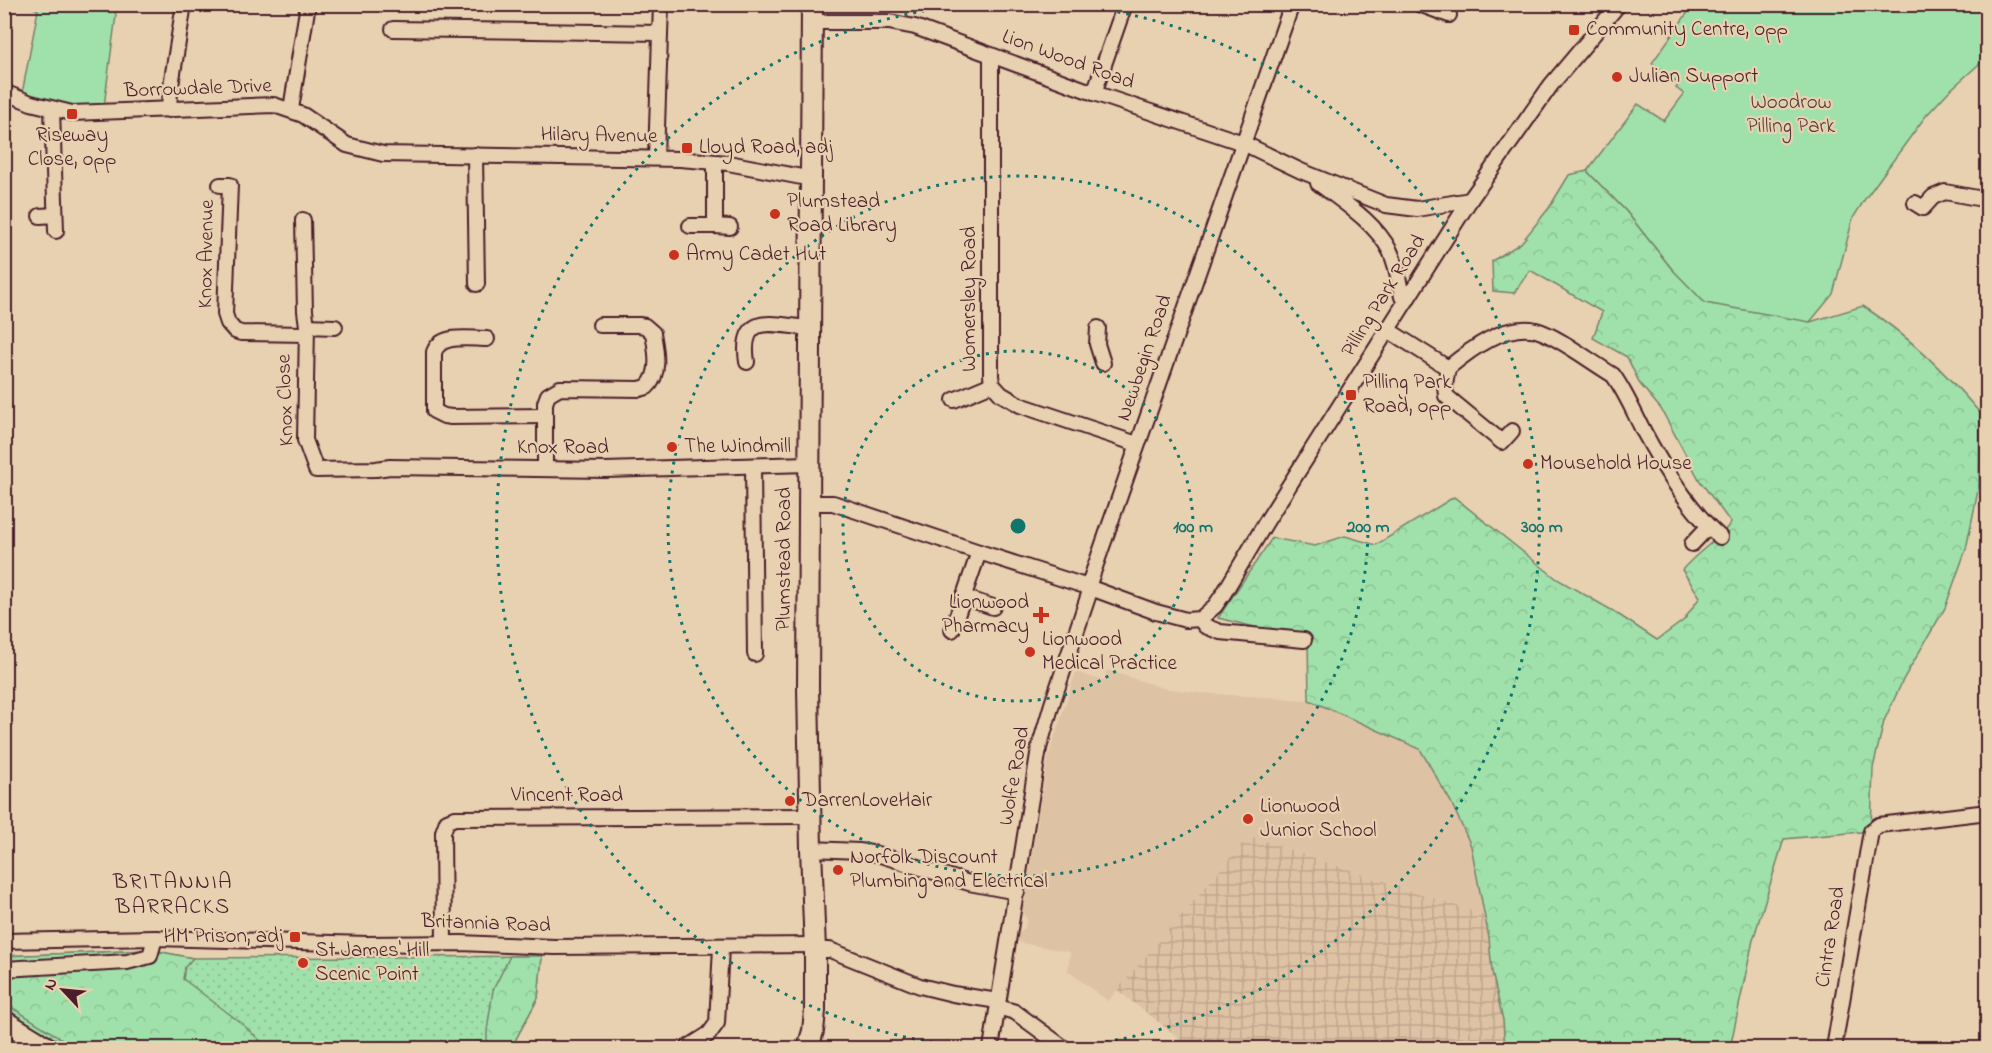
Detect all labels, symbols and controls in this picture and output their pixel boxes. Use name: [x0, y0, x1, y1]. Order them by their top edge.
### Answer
place label: Community Centre, opp: [1586, 15, 1788, 47]
street label: Lion Wood Road: [998, 22, 1139, 98]
marker: Community Centre, opp: [1567, 23, 1581, 37]
place label: Julian Support: [1629, 62, 1758, 92]
marker: Julian Support: [1610, 70, 1624, 84]
street label: Borrowdale Drive: [123, 71, 273, 107]
park label: Woodrow Pilling Park: [1747, 88, 1836, 144]
marker: Riseway Close, opp: [65, 107, 79, 121]
street label: Hilary Avenue: [540, 120, 658, 154]
place label: Riseway Close, opp: [28, 121, 116, 175]
place label: Lloyd Road, adj: [699, 133, 833, 165]
marker: Lloyd Road, adj: [680, 141, 694, 155]
place label: Plumstead Road Library: [787, 187, 897, 243]
street label: Knox Avenue: [191, 199, 223, 309]
marker: Plumstead Road Library: [768, 207, 782, 221]
street label: Womersley Road: [955, 226, 987, 372]
street label: Pilling Park Road: [1334, 229, 1435, 364]
place label: Army Cadet Hut: [686, 240, 826, 272]
marker: Army Cadet Hut: [667, 248, 681, 262]
street label: Newbegin Road: [1109, 291, 1183, 426]
street label: Knox Close: [269, 353, 303, 447]
place label: Pilling Park Road, opp: [1363, 368, 1452, 422]
marker: Pilling Park Road, opp: [1344, 388, 1358, 402]
place label: The Windmill: [684, 432, 791, 462]
street label: Knox Road: [517, 433, 609, 463]
marker: The Windmill: [665, 440, 679, 454]
place label: Mousehold House: [1540, 449, 1692, 479]
marker: Mousehold House: [1521, 457, 1535, 471]
street label: Plumstead Road: [770, 487, 800, 631]
text: 100 m: [1173, 515, 1213, 541]
text: 200 m: [1346, 515, 1390, 541]
text: 300 m: [1520, 515, 1563, 541]
centre of rings: [1008, 516, 1028, 536]
place label: Lionwood Pharmacy: [942, 588, 1029, 644]
marker: Lionwood Pharmacy: [1034, 608, 1048, 622]
place label: Lionwood Medical Practice: [1042, 625, 1177, 679]
marker: Lionwood Medical Practice: [1023, 645, 1037, 659]
street label: Wolfe Road: [992, 724, 1039, 828]
street label: Vincent Road: [510, 781, 623, 811]
place label: DarrenLoveHair: [801, 786, 933, 816]
place label: Lionwood Junior School: [1260, 792, 1377, 846]
marker: DarrenLoveHair: [783, 794, 797, 808]
marker: Lionwood Junior School: [1241, 812, 1255, 826]
place label: Norfolk Discount Plumbing and Electrical: [850, 843, 1048, 899]
marker: Norfolk Discount Plumbing and Electrical: [831, 863, 845, 877]
district label: BRITANNIA BARRACKS: [112, 867, 233, 924]
street label: Cintra Road: [1808, 884, 1854, 989]
street label: Britannia Road: [420, 907, 551, 941]
place label: HM Prison, adj: [163, 922, 284, 952]
marker: HM Prison, adj: [288, 930, 302, 944]
place label: St James' Hill Scenic Point: [315, 936, 429, 990]
marker: St James' Hill Scenic Point: [296, 956, 310, 970]
north arrow: [33, 960, 93, 1020]
text: N: [38, 974, 65, 994]

